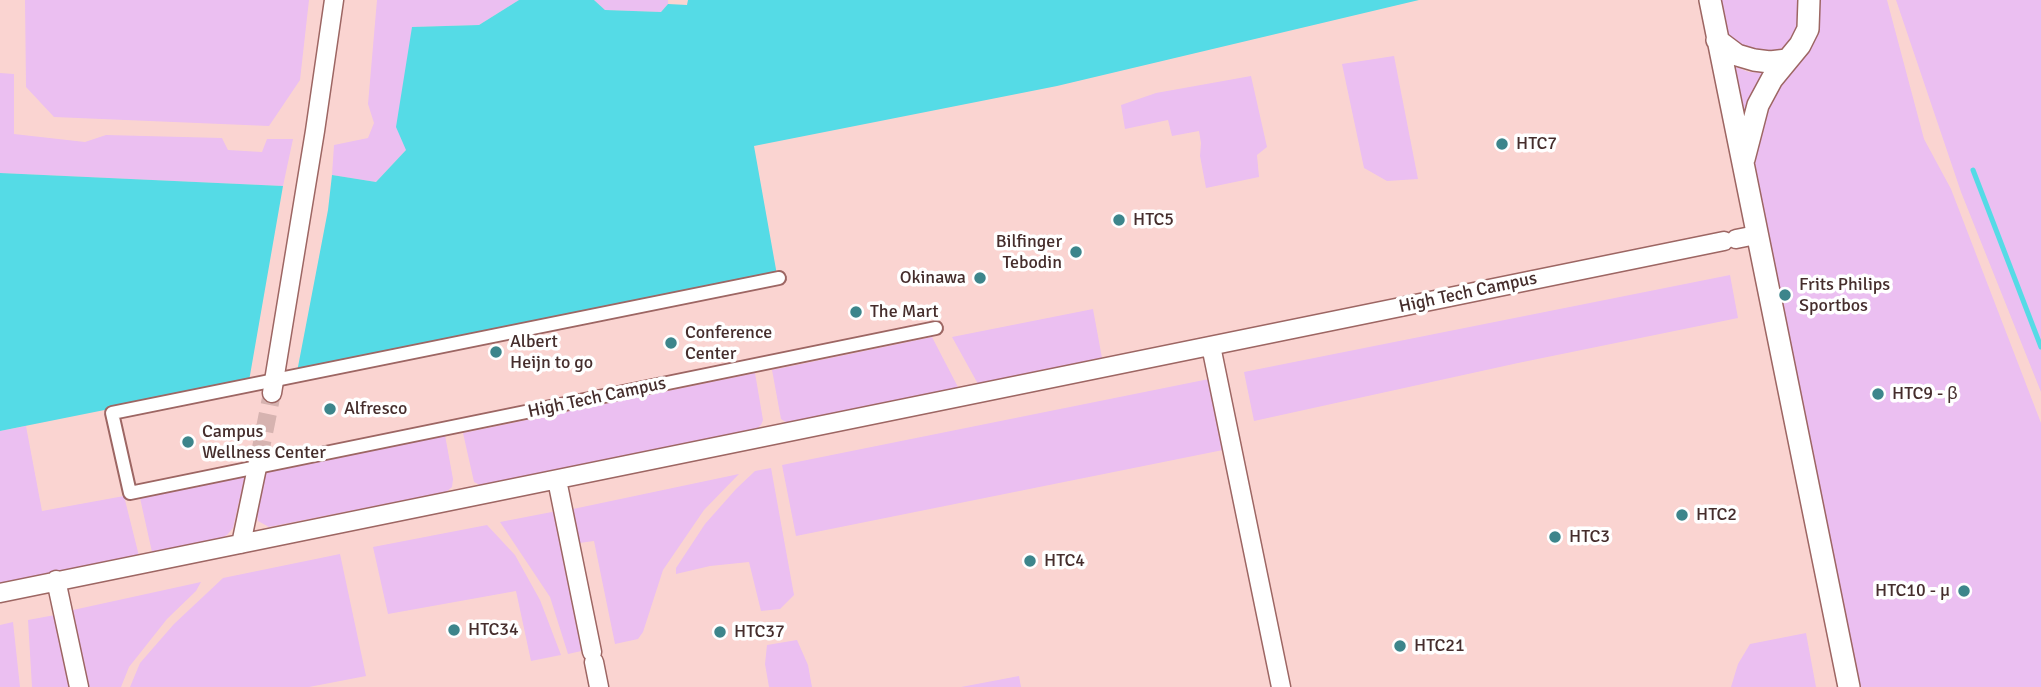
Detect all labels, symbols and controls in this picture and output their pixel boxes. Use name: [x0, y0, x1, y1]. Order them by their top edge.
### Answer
place label: HTC7: [1516, 133, 1557, 155]
marker: HTC7: [1494, 136, 1510, 152]
place label: HTC5: [1133, 209, 1174, 231]
marker: HTC5: [1111, 212, 1127, 228]
place label: Bilfinger Tebodin: [996, 231, 1062, 274]
marker: Bilfinger Tebodin: [1068, 244, 1084, 260]
place label: Okinawa: [900, 267, 966, 289]
street label: High Tech Campus: [1397, 268, 1539, 318]
marker: Okinawa: [972, 270, 988, 286]
place label: Frits Philips Sportbos: [1799, 274, 1890, 316]
marker: Frits Philips Sportbos: [1777, 287, 1793, 303]
place label: The Mart: [870, 301, 939, 323]
marker: The Mart: [848, 304, 864, 320]
place label: Conference Center: [685, 322, 772, 364]
place label: Albert Heijn to go: [510, 331, 593, 374]
marker: Conference Center: [663, 335, 679, 351]
marker: Albert Heijn to go: [488, 344, 504, 360]
street label: High Tech Campus: [526, 373, 668, 423]
place label: HTC9 - β: [1892, 383, 1958, 405]
marker: HTC9 - β: [1870, 386, 1886, 402]
place label: Alfresco: [344, 398, 407, 420]
marker: Alfresco: [322, 401, 338, 417]
place label: Campus Wellness Center: [202, 421, 326, 464]
marker: Campus Wellness Center: [180, 434, 196, 450]
place label: HTC2: [1696, 504, 1737, 526]
marker: HTC2: [1674, 507, 1690, 523]
place label: HTC3: [1569, 526, 1610, 548]
marker: HTC3: [1547, 529, 1563, 545]
place label: HTC4: [1044, 550, 1085, 572]
marker: HTC4: [1022, 553, 1038, 569]
place label: HTC10 - μ: [1875, 580, 1950, 602]
marker: HTC10 - μ: [1956, 583, 1972, 599]
place label: HTC34: [468, 619, 519, 641]
place label: HTC37: [734, 621, 785, 643]
marker: HTC34: [446, 622, 462, 638]
marker: HTC37: [712, 624, 728, 640]
place label: HTC21: [1414, 635, 1465, 657]
marker: HTC21: [1392, 638, 1408, 654]

